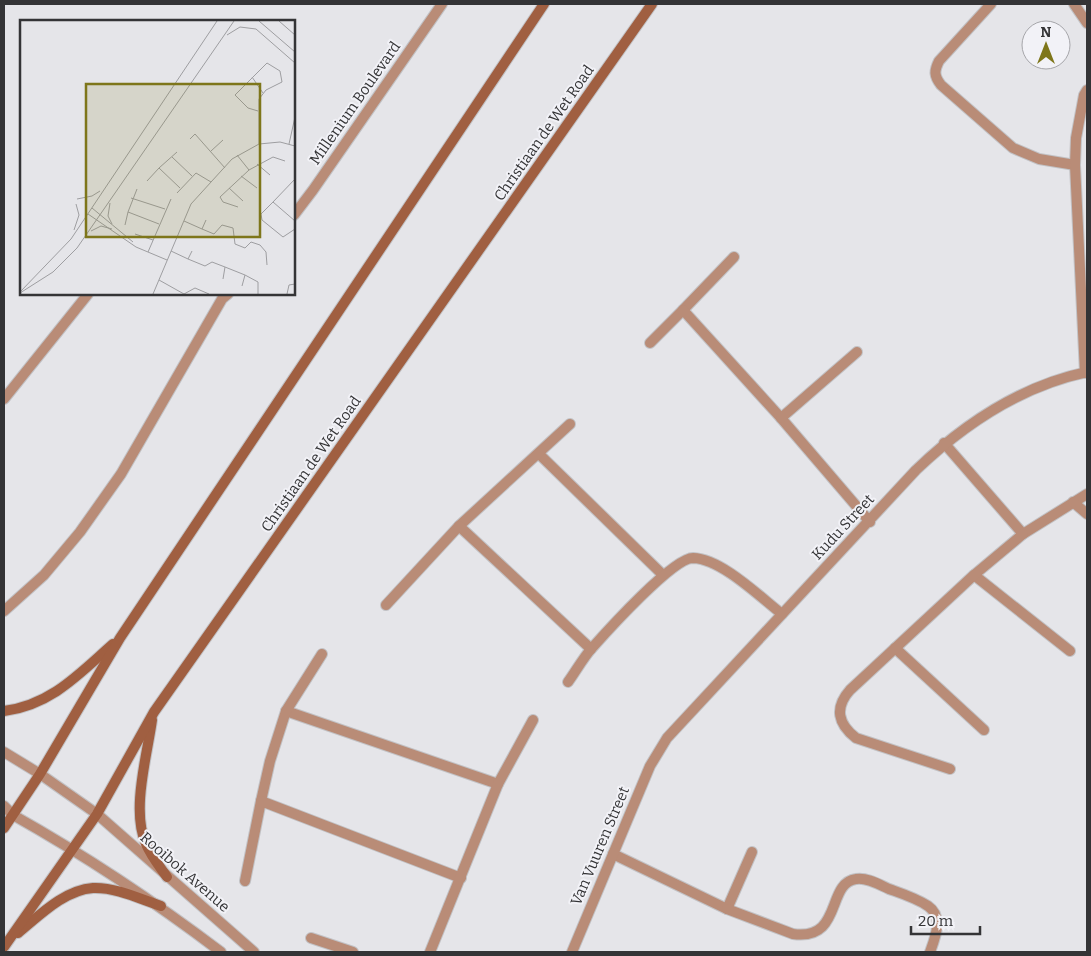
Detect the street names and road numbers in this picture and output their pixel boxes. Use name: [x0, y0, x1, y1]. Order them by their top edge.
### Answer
street label: Millenium Boulevard: [306, 38, 404, 168]
street label: Christiaan de Wet Road: [490, 62, 598, 204]
street label: Christiaan de Wet Road: [257, 393, 365, 535]
street label: Kudu Street: [808, 490, 878, 563]
street label: Van Vuuren Street: [567, 783, 633, 908]
street label: Rooibok Avenue: [137, 828, 233, 916]

